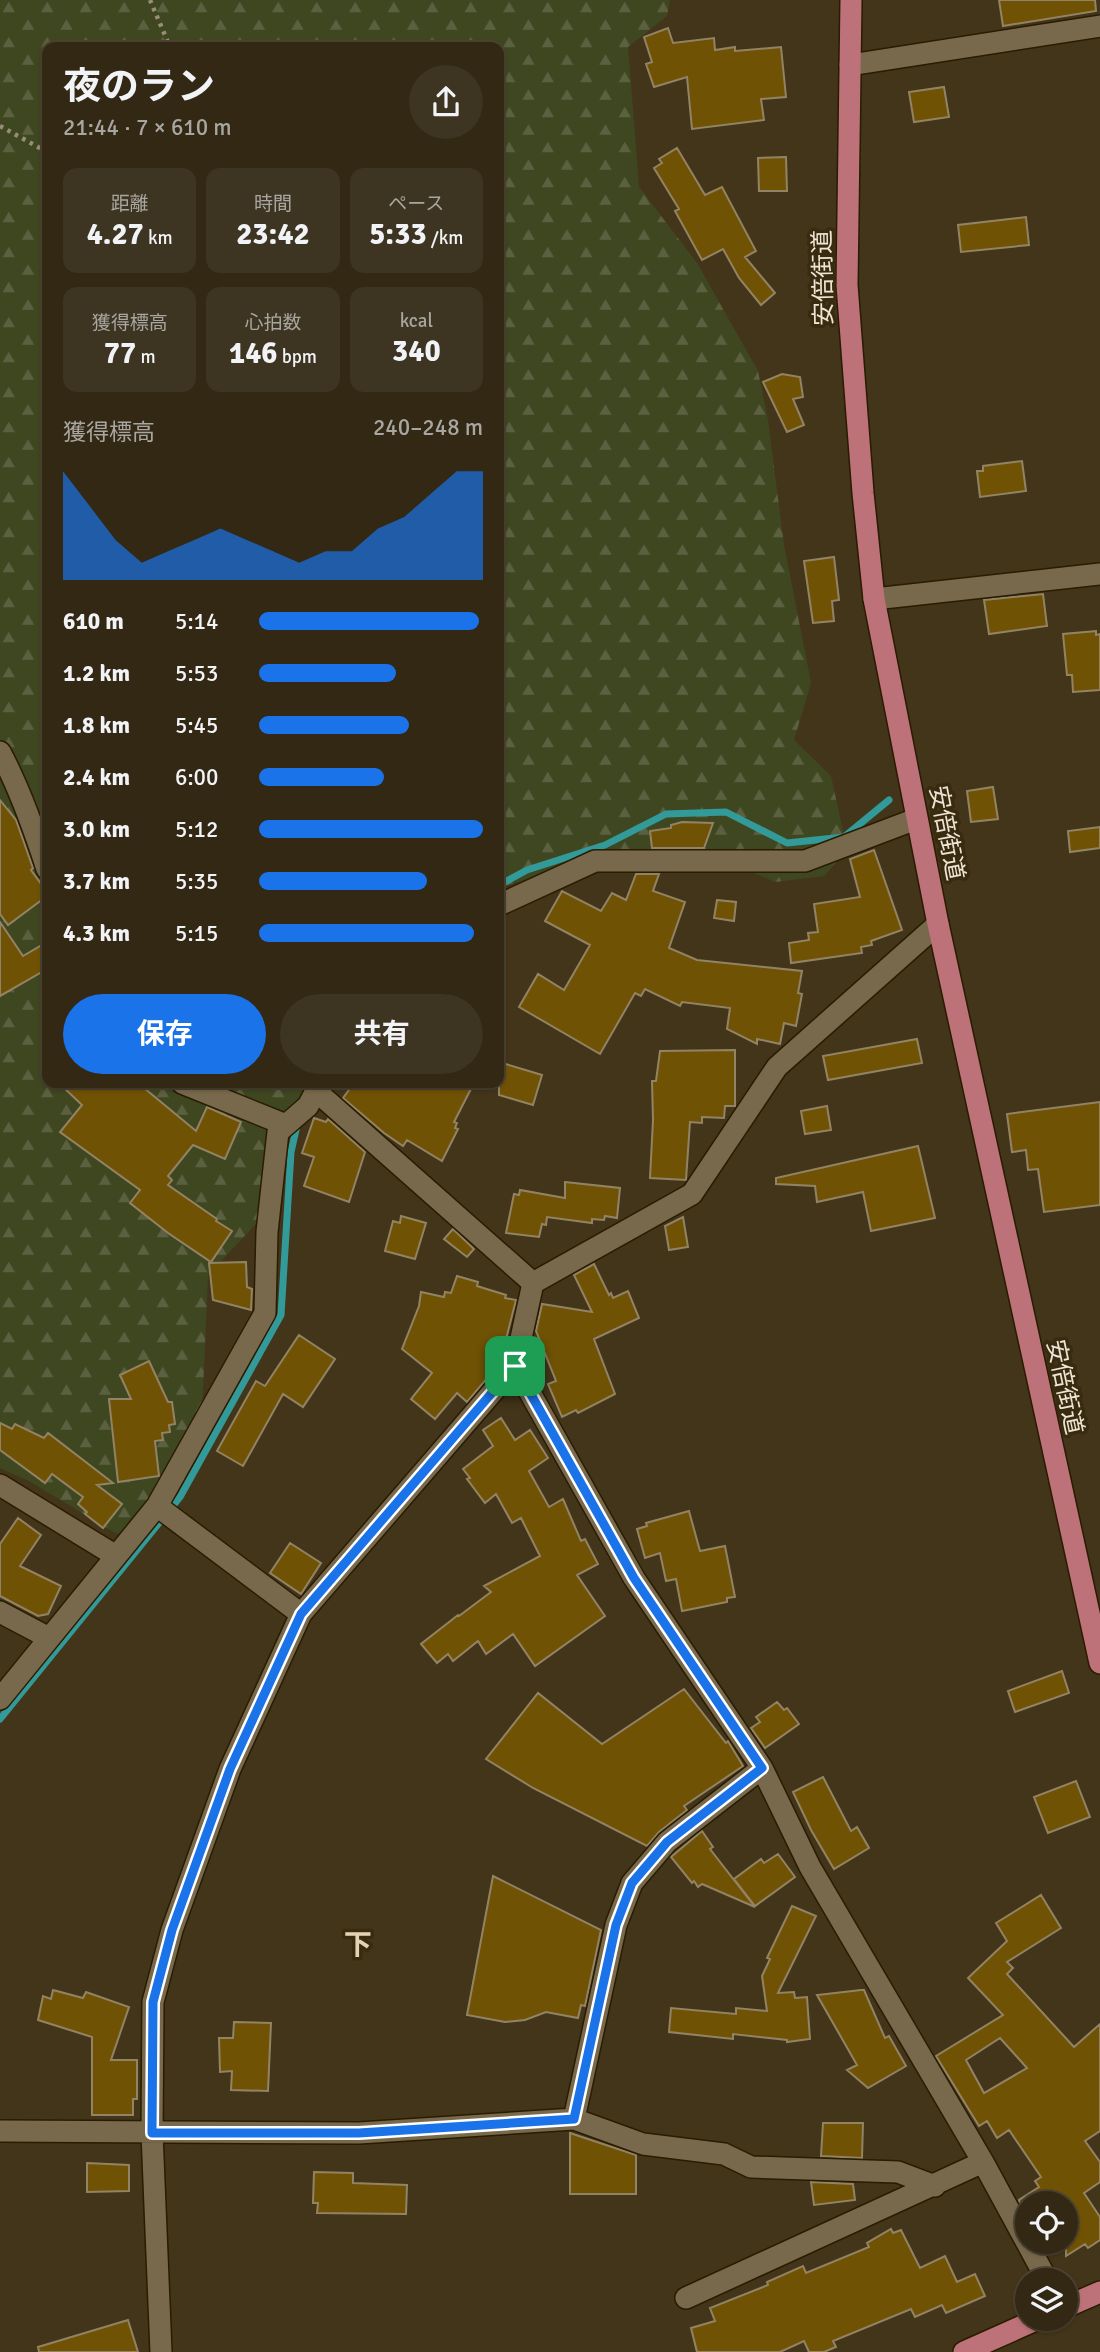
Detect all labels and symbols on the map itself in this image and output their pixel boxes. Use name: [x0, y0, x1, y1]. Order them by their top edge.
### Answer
street label: 安倍街道: [807, 230, 839, 326]
street label: 安倍街道: [923, 783, 971, 883]
pin: [485, 1336, 545, 1396]
street label: 安倍街道: [1040, 1337, 1090, 1437]
district label: 下: [344, 1928, 372, 1962]

